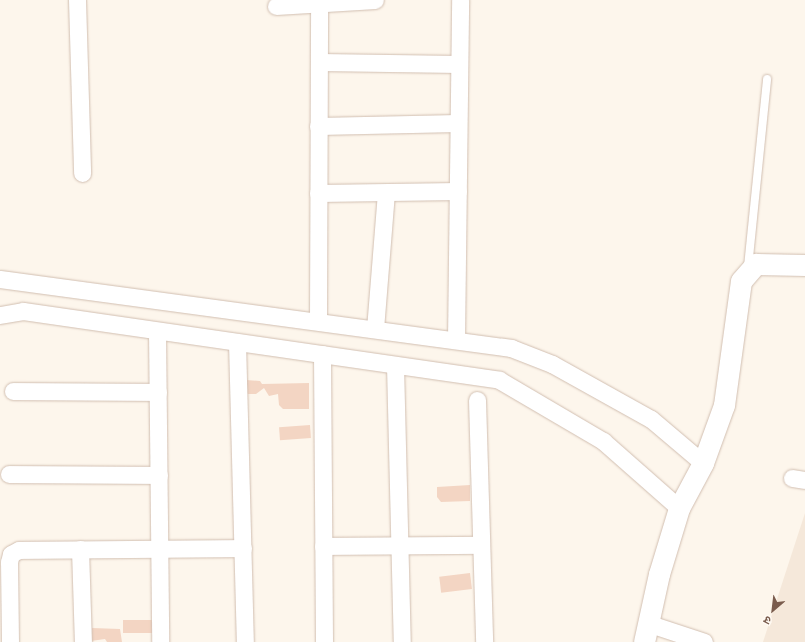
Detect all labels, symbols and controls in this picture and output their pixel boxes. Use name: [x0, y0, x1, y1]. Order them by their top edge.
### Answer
north arrow: [753, 590, 793, 630]
text: उ: [761, 614, 773, 628]

